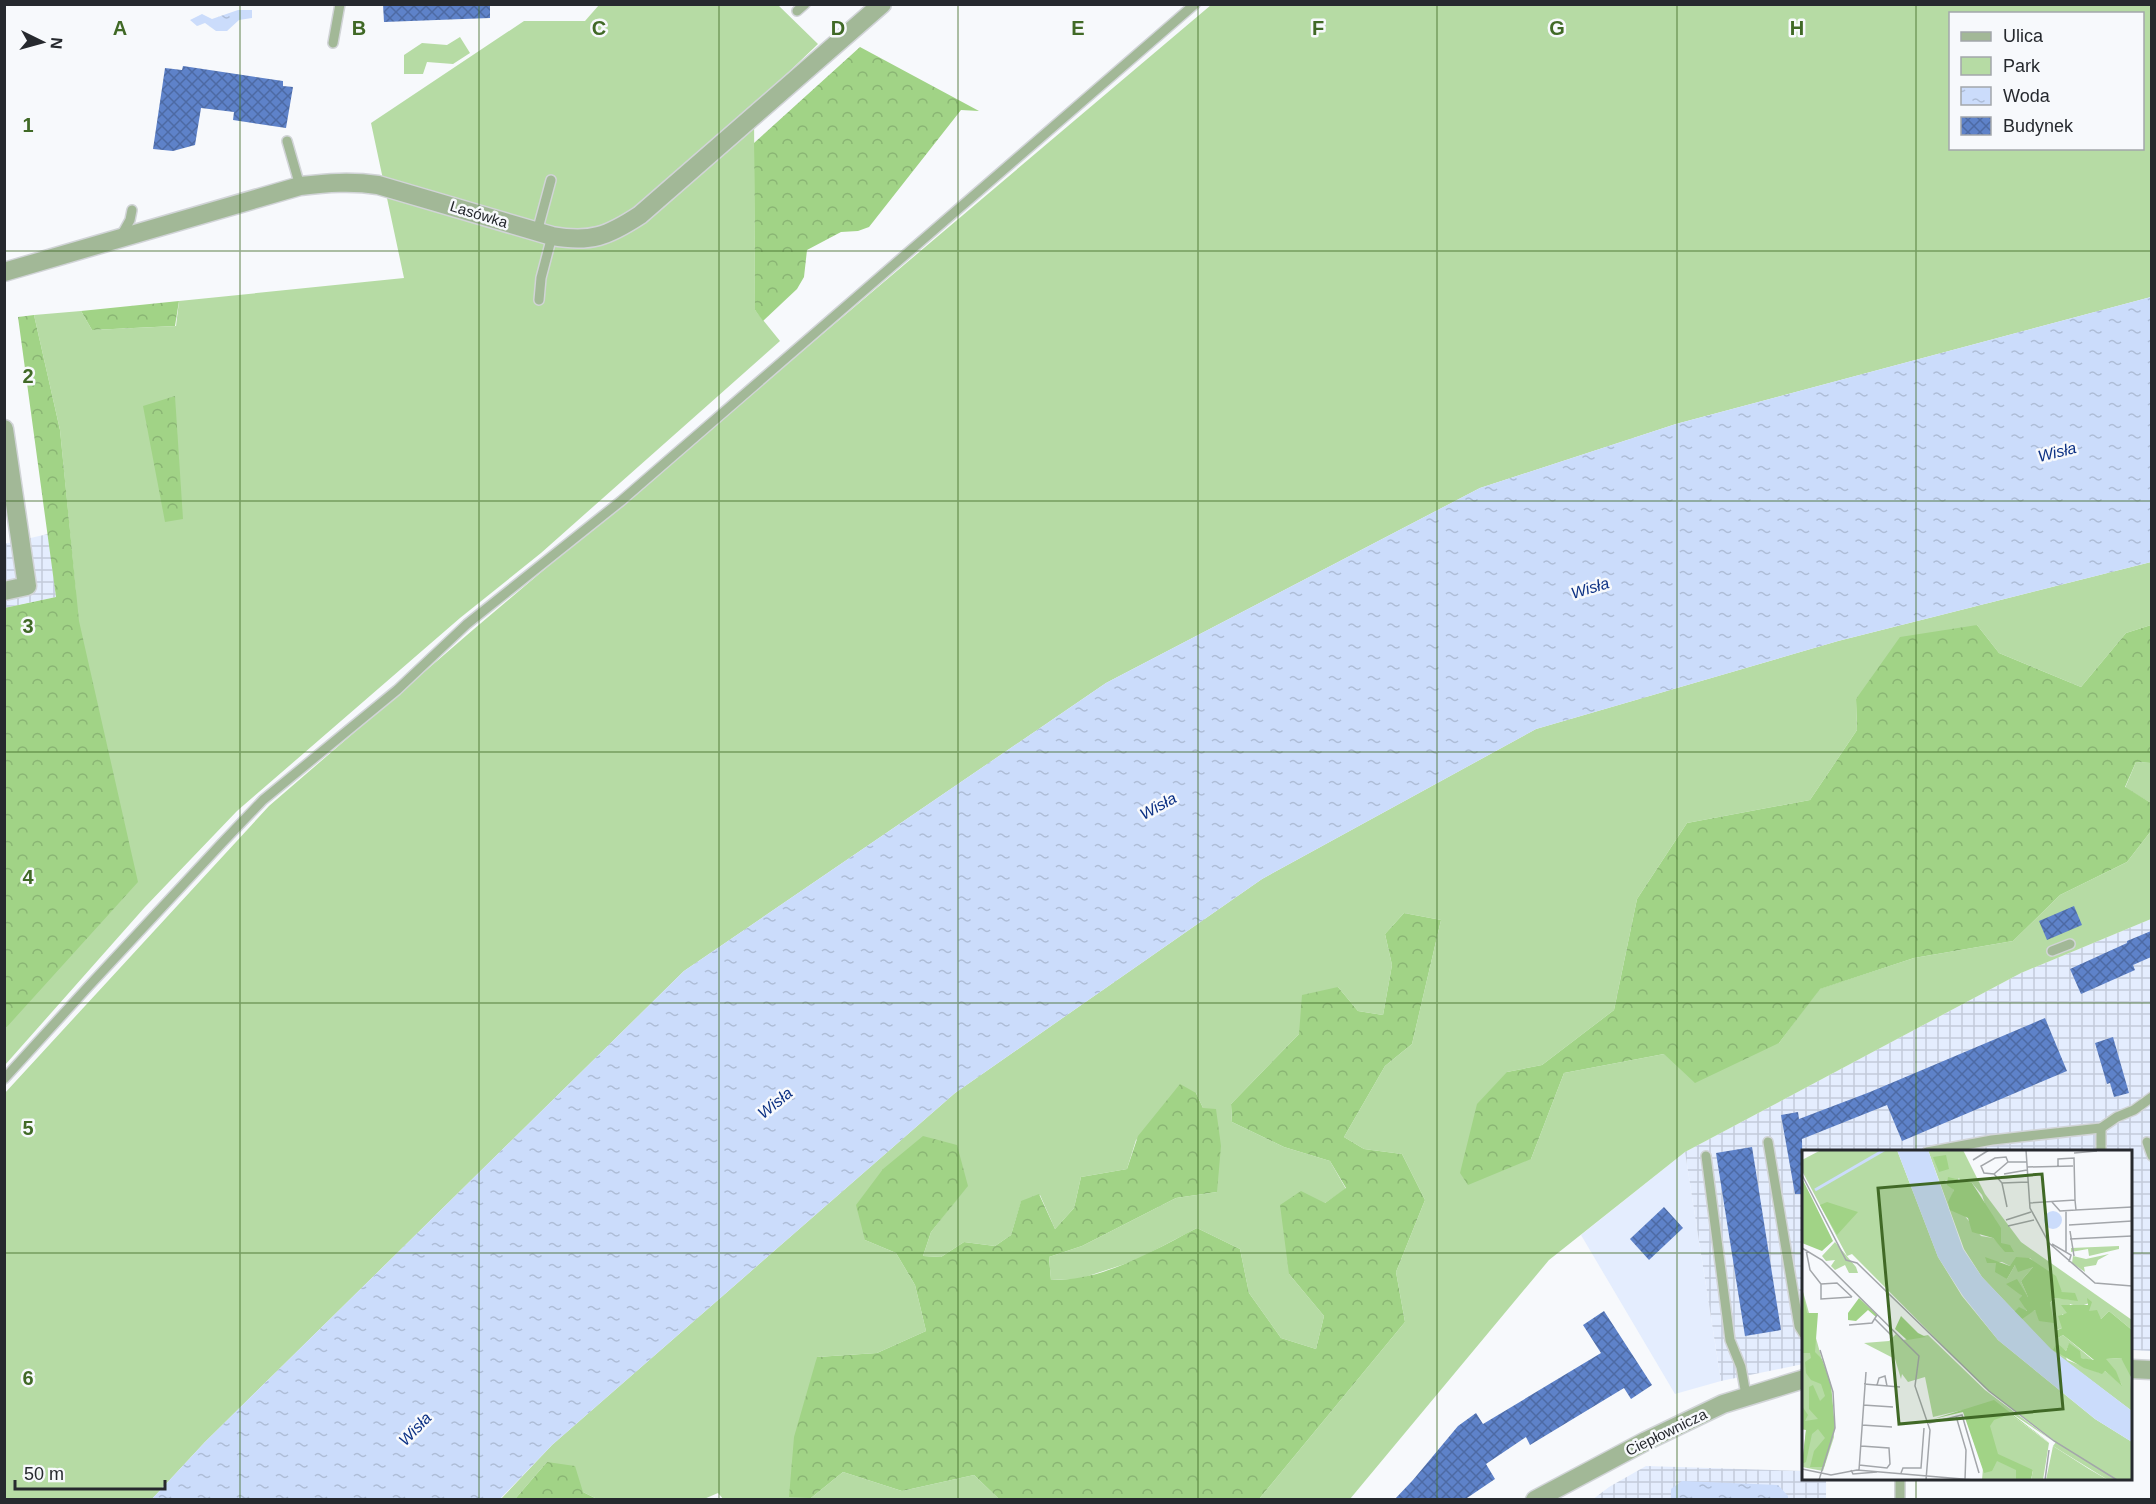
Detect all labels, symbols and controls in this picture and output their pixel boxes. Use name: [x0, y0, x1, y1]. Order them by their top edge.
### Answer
north arrow: [12, 12, 72, 72]
legend: [1949, 12, 2144, 150]
text: A: [113, 17, 127, 39]
text: B: [352, 17, 366, 39]
text: C: [592, 17, 606, 39]
text: D: [831, 17, 845, 39]
text: E: [1071, 17, 1085, 39]
text: F: [1312, 17, 1324, 39]
text: G: [1549, 17, 1565, 39]
text: H: [1790, 17, 1804, 39]
text: Ulica: [2003, 26, 2044, 46]
text: N: [47, 37, 65, 50]
text: Park: [2003, 56, 2041, 76]
text: Woda: [2003, 86, 2051, 106]
text: 1: [22, 114, 34, 136]
text: Budynek: [2003, 116, 2074, 136]
street label: Lasówka: [448, 197, 510, 231]
text: 2: [22, 365, 34, 387]
water label: Wisła: [2036, 439, 2078, 465]
water label: Wisła: [1569, 574, 1611, 602]
text: 3: [22, 615, 34, 637]
water label: Wisła: [1137, 789, 1179, 823]
text: 4: [22, 866, 34, 888]
water label: Wisła: [755, 1084, 796, 1122]
text: 5: [22, 1117, 34, 1139]
inset map: [1802, 1150, 2132, 1480]
text: 6: [22, 1367, 34, 1389]
street label: Ciepłownicza: [1623, 1405, 1710, 1459]
water label: Wisła: [395, 1409, 435, 1449]
scale bar: [15, 1453, 165, 1491]
text: 50 m: [24, 1464, 64, 1484]

